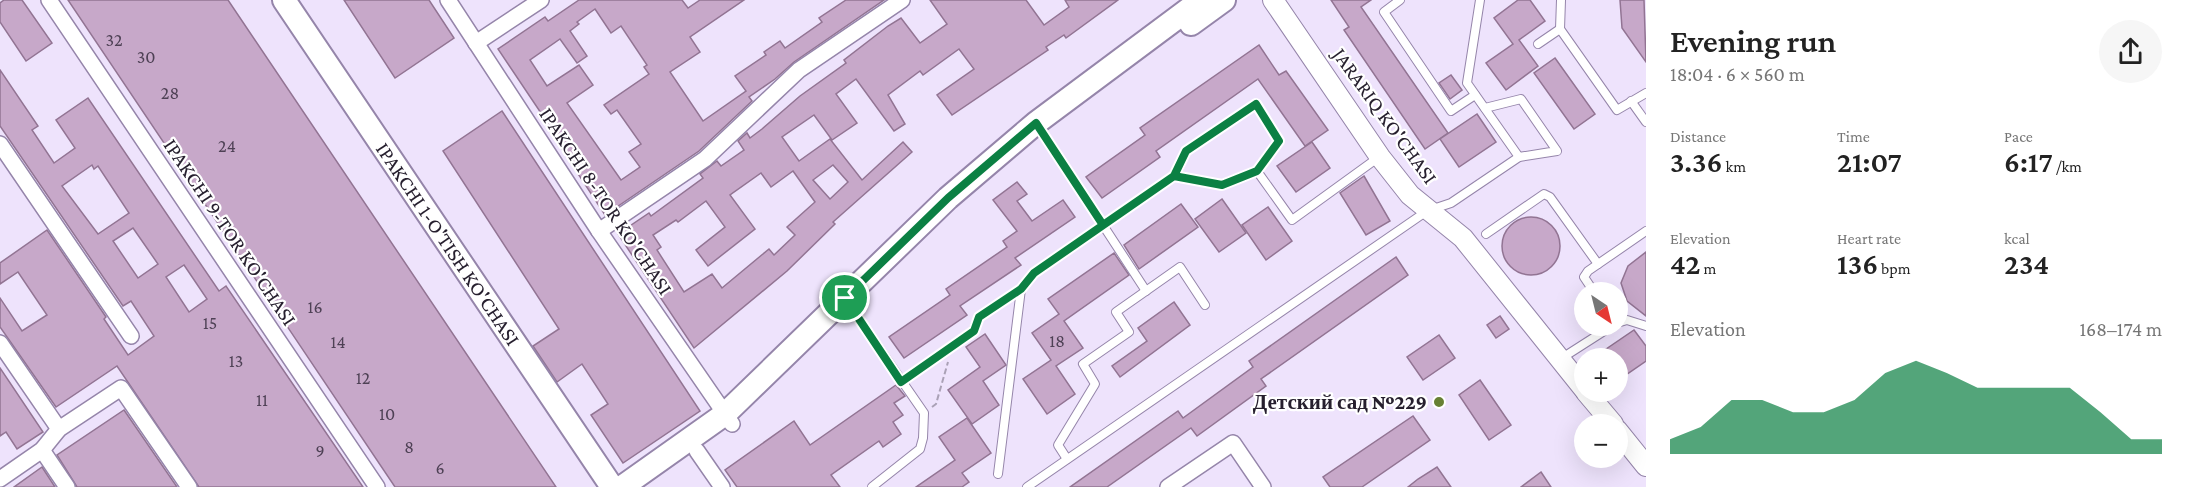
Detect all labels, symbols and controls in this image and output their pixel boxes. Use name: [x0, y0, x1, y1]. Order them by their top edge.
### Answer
button: share: [2099, 20, 2162, 83]
text: Evening run: [1670, 22, 1836, 59]
house number: 32: [105, 30, 123, 50]
street label: JARARIQ KO'CHASI: [1326, 42, 1442, 189]
house number: 30: [137, 47, 155, 67]
text: 18:04 · 6 × 560 m: [1670, 63, 1805, 85]
house number: 28: [161, 83, 179, 103]
street label: IPAKCHI 8-TOR KO'CHASI: [534, 103, 678, 299]
text: Distance: [1670, 128, 1726, 145]
text: Time: [1837, 128, 1870, 145]
text: Pace: [2004, 128, 2033, 145]
street label: IPAKCHI 9-TOR KO'CHASI: [159, 134, 301, 330]
house number: 24: [218, 136, 236, 156]
street label: IPAKCHI 1-O'TISH KO'CHASI: [371, 138, 525, 350]
text: 3.36: [1670, 145, 1722, 178]
text: 21:07: [1837, 145, 1902, 178]
text: 6:17: [2004, 145, 2053, 178]
text: km: [1722, 158, 1746, 175]
text: /km: [2053, 158, 2082, 175]
text: Elevation: [1670, 230, 1731, 247]
text: Heart rate: [1837, 230, 1901, 247]
text: kcal: [2004, 230, 2030, 247]
text: 42: [1670, 247, 1700, 280]
text: 136: [1837, 247, 1878, 280]
text: 234: [2004, 247, 2049, 280]
text: m: [1700, 260, 1716, 277]
text: bpm: [1878, 260, 1911, 277]
pin: [819, 272, 870, 323]
icon: arrive: [828, 281, 861, 314]
north arrow: [1574, 282, 1628, 336]
map controls: [1574, 282, 1628, 468]
house number: 16: [307, 297, 323, 317]
house number: 15: [203, 313, 217, 333]
text: Elevation: [1670, 318, 1746, 340]
text: 168–174 m: [2079, 318, 2162, 340]
house number: 18: [1049, 331, 1065, 351]
house number: 14: [330, 332, 346, 352]
button: +: [1574, 348, 1628, 402]
house number: 13: [229, 351, 243, 371]
house number: 12: [356, 368, 370, 388]
house number: 11: [256, 390, 268, 410]
place label: Детский сад №229: [1253, 390, 1427, 414]
marker: Детский сад №229: [1432, 395, 1446, 409]
house number: 10: [379, 404, 395, 424]
button: −: [1574, 414, 1628, 468]
house number: 8: [404, 437, 414, 457]
house number: 9: [315, 441, 325, 461]
house number: 6: [435, 458, 445, 478]

